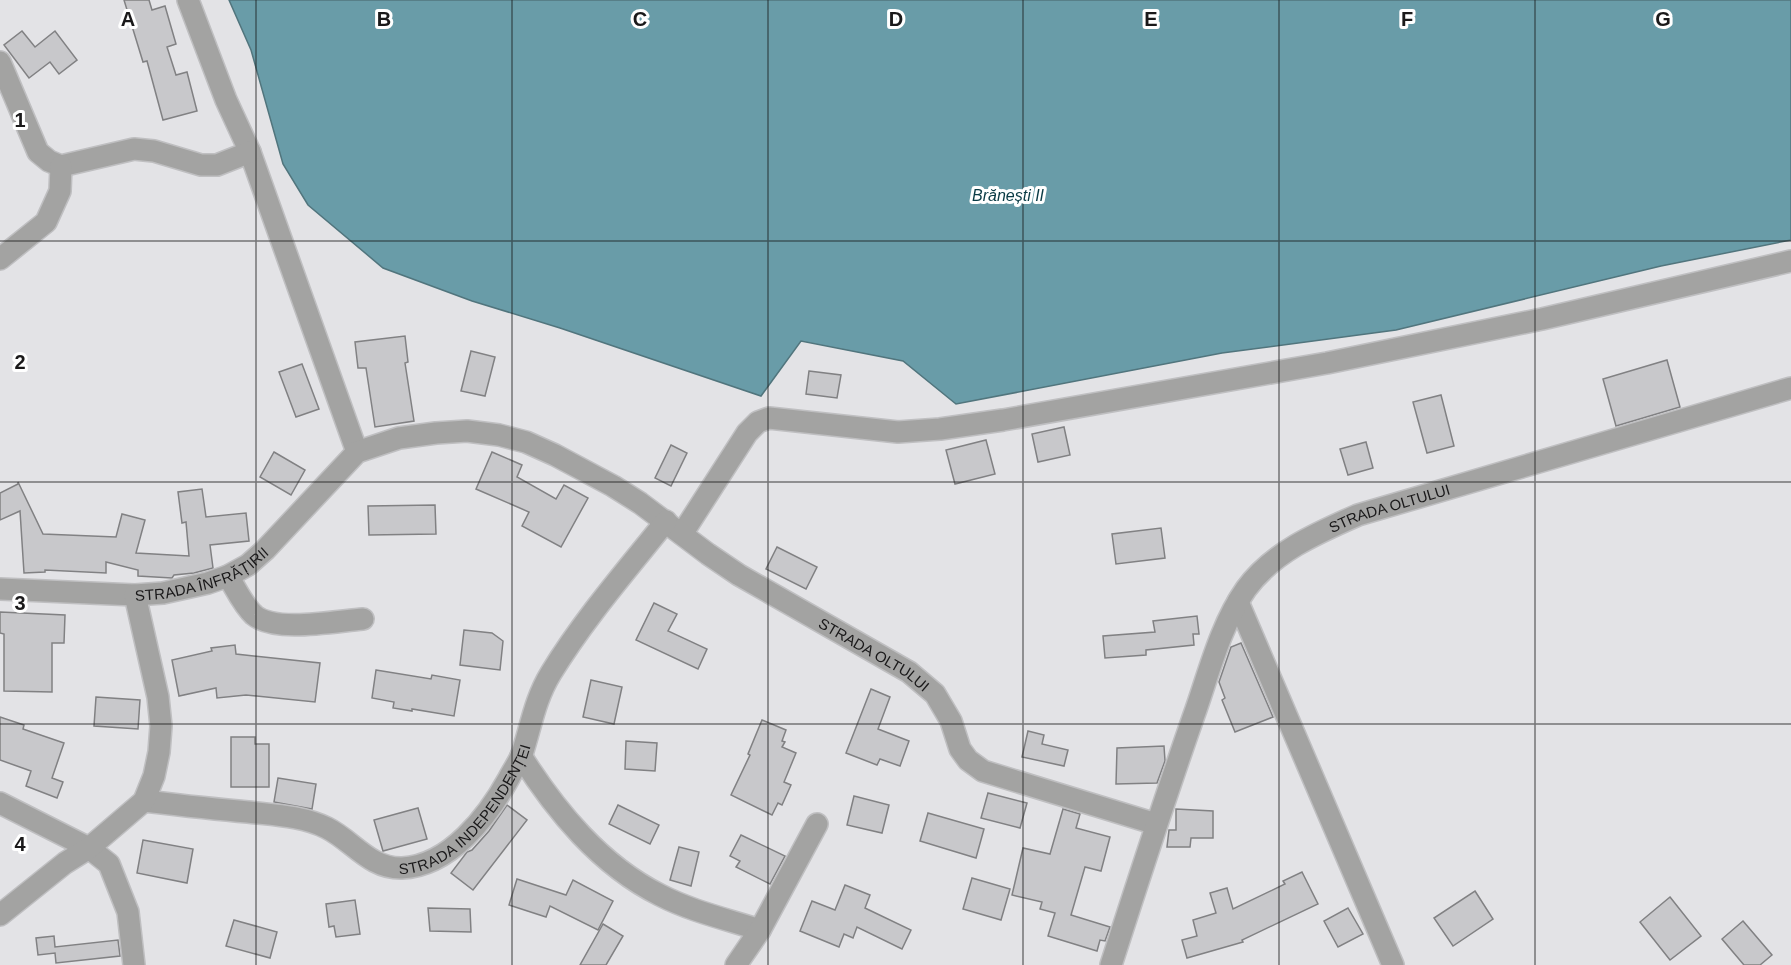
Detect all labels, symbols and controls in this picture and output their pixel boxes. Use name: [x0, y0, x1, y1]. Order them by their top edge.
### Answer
text: A: [121, 8, 135, 30]
text: B: [377, 8, 391, 30]
text: C: [633, 8, 647, 30]
text: D: [889, 8, 903, 30]
text: E: [1144, 8, 1158, 30]
text: F: [1401, 8, 1413, 30]
text: G: [1655, 8, 1671, 30]
text: 1: [14, 109, 26, 131]
water label: Brănești II: [972, 187, 1045, 204]
text: 2: [14, 351, 26, 373]
street label: STRADA OLTULUI: [1326, 480, 1452, 536]
street label: STRADA ÎNFRĂȚIRII: [134, 543, 271, 603]
text: 3: [14, 592, 26, 614]
street label: STRADA OLTULUI: [816, 614, 933, 694]
street label: STRADA INDEPENDENȚEI: [398, 742, 533, 877]
text: 4: [14, 833, 26, 855]

